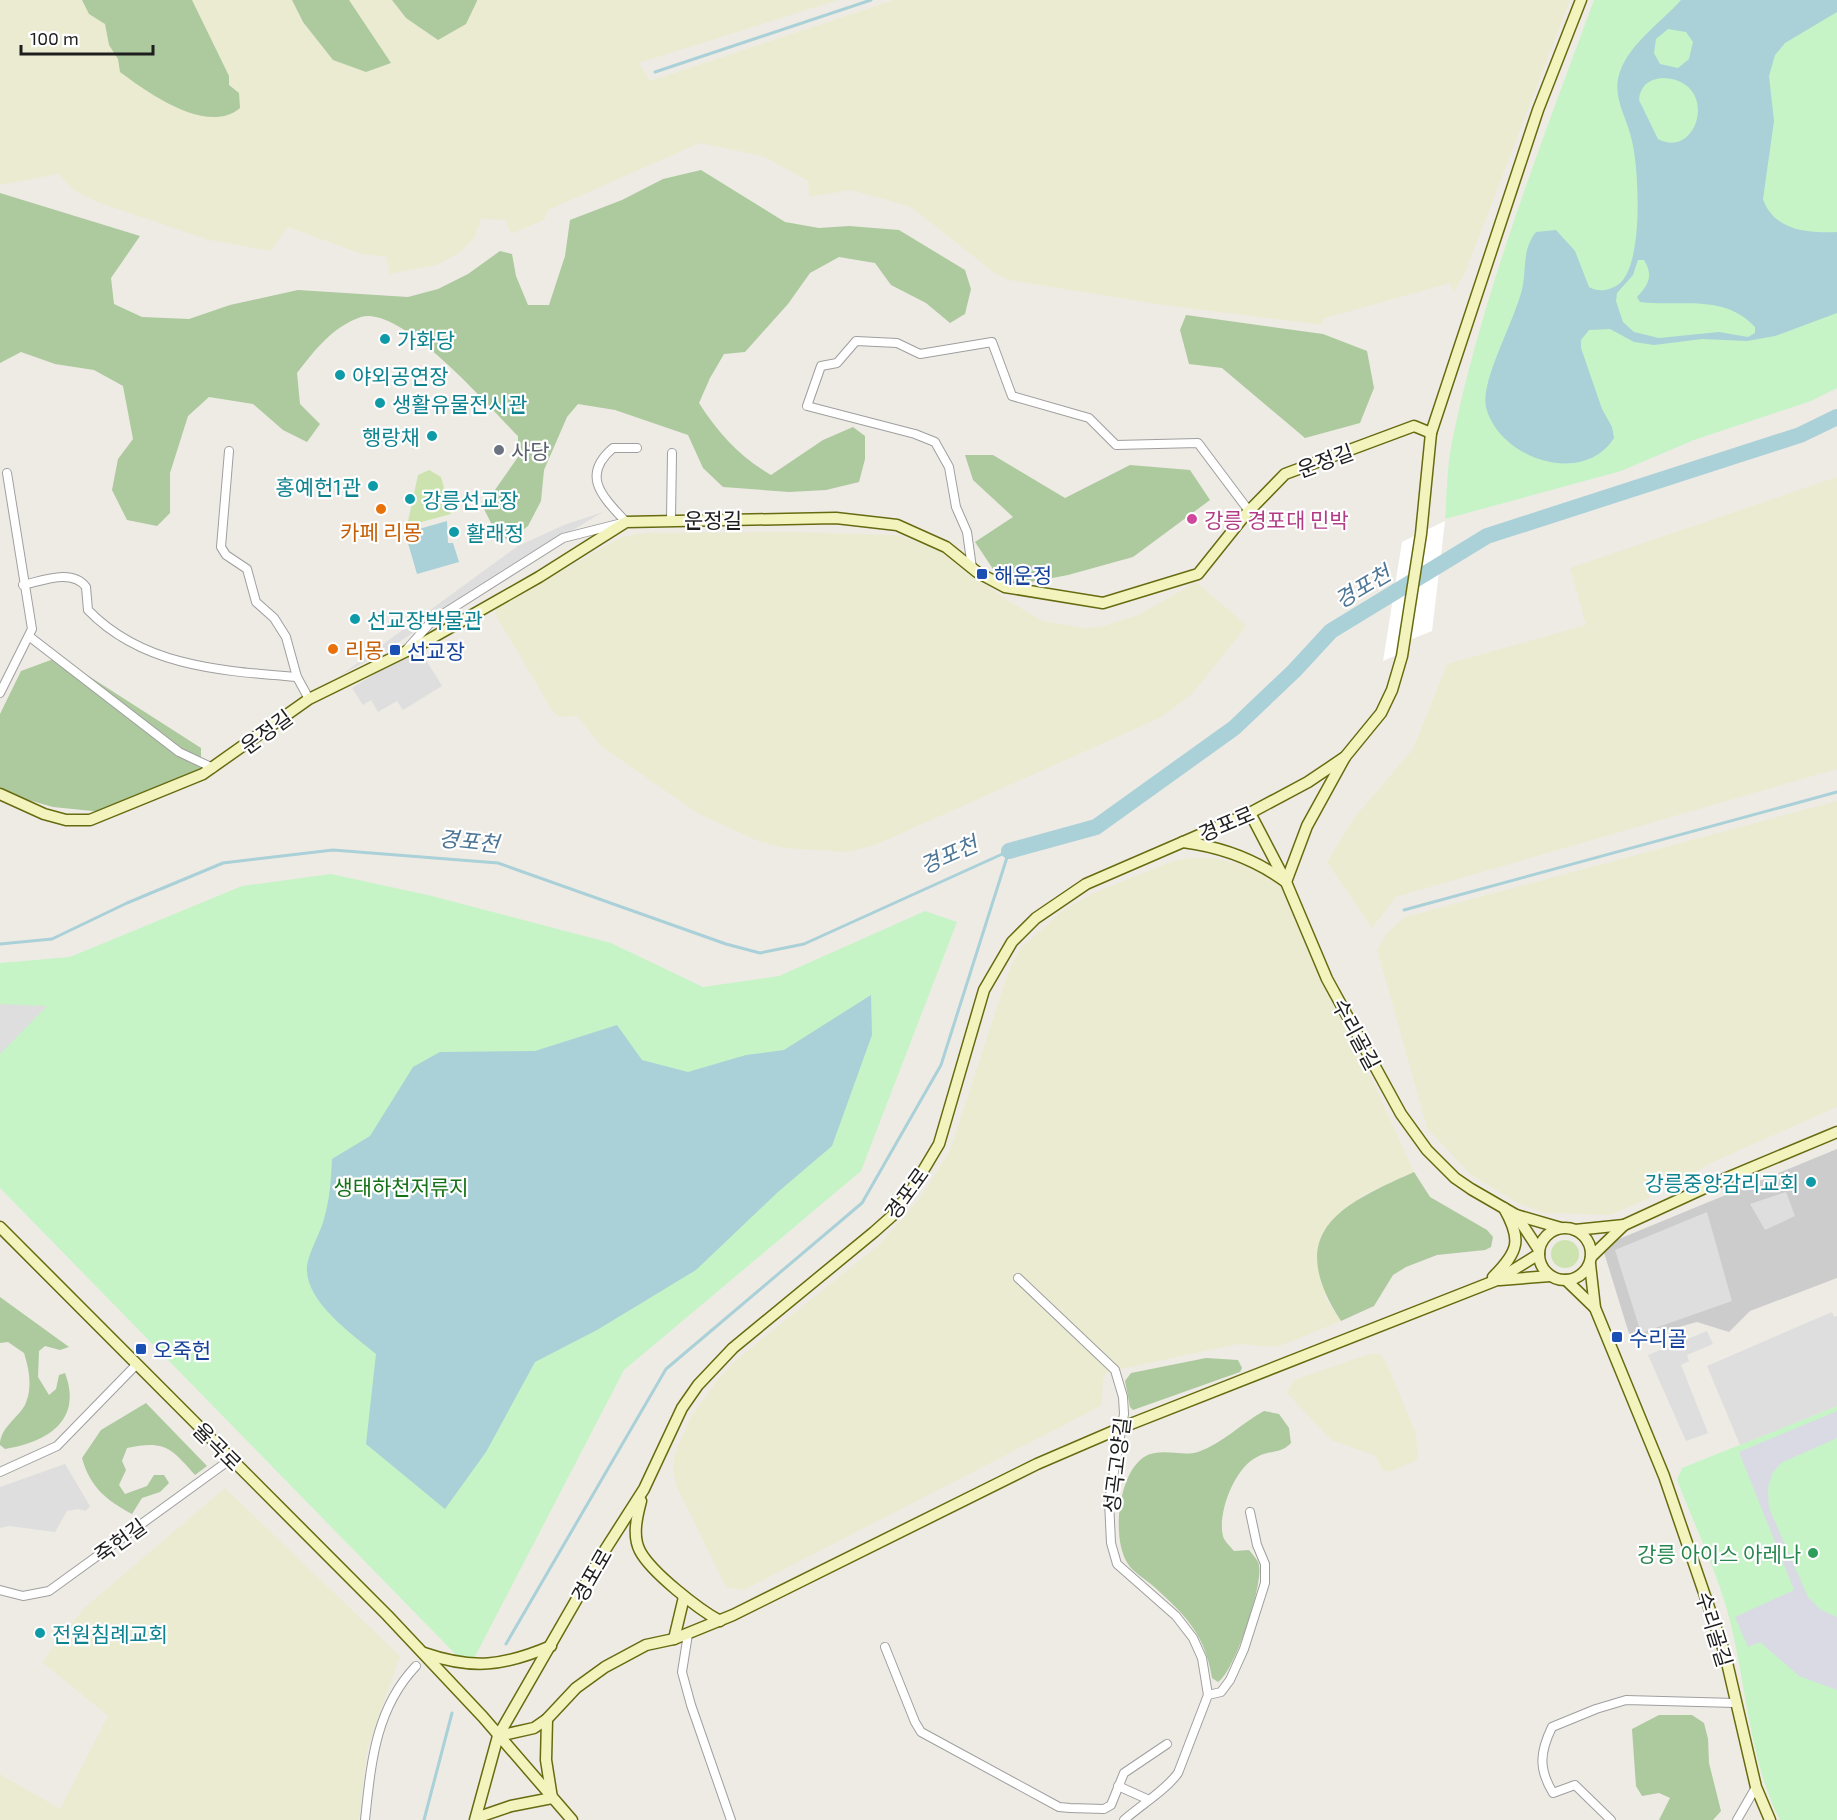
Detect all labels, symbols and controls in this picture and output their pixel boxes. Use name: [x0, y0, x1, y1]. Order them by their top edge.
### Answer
scale bar: [21, 18, 153, 56]
text: 100 m: [30, 27, 79, 49]
place label: 가화당: [397, 327, 455, 352]
marker: 가화당: [378, 332, 392, 346]
place label: 야외공연장: [352, 363, 449, 388]
marker: 야외공연장: [333, 368, 347, 382]
place label: 생활유물전시관: [392, 391, 527, 416]
marker: 생활유물전시관: [373, 396, 387, 410]
place label: 행랑채: [362, 424, 420, 449]
marker: 행랑채: [425, 429, 439, 443]
place label: 사당: [511, 438, 550, 463]
street label: 운정길: [1293, 438, 1357, 482]
marker: 사당: [492, 443, 506, 457]
place label: 홍예헌1관: [275, 474, 361, 499]
marker: 홍예헌1관: [366, 479, 380, 493]
place label: 강릉선교장: [422, 487, 519, 512]
marker: 강릉선교장: [403, 492, 417, 506]
marker: 카페 리몽: [374, 502, 388, 516]
street label: 운정길: [684, 507, 742, 532]
place label: 강릉 경포대 민박: [1204, 507, 1349, 532]
marker: 강릉 경포대 민박: [1185, 512, 1199, 526]
place label: 카페 리몽: [340, 519, 422, 544]
place label: 활래정: [466, 520, 524, 545]
marker: 활래정: [447, 525, 461, 539]
water label: 경포천: [1329, 558, 1397, 613]
place label: 해운정: [994, 562, 1052, 587]
marker: 해운정: [975, 567, 989, 581]
place label: 선교장박물관: [367, 607, 483, 632]
marker: 선교장박물관: [348, 612, 362, 626]
place label: 리몽: [345, 637, 384, 662]
place label: 선교장: [407, 638, 465, 663]
marker: 리몽: [326, 642, 340, 656]
marker: 선교장: [388, 643, 402, 657]
street label: 운정길: [235, 704, 297, 758]
street label: 경포로: [1194, 800, 1258, 846]
water label: 경포천: [437, 824, 503, 856]
water label: 경포천: [915, 829, 984, 878]
street label: 수리골길: [1328, 994, 1386, 1074]
street label: 경포로: [879, 1162, 933, 1224]
place label: 강릉중앙감리교회: [1644, 1170, 1799, 1195]
park label: 생태하천저류지: [333, 1174, 469, 1199]
marker: 강릉중앙감리교회: [1804, 1175, 1818, 1189]
place label: 수리골: [1629, 1325, 1687, 1350]
marker: 수리골: [1610, 1330, 1624, 1344]
place label: 오죽헌: [153, 1337, 211, 1362]
marker: 오죽헌: [134, 1342, 148, 1356]
street label: 성곡고양길: [1098, 1416, 1134, 1514]
street label: 율곡로: [189, 1417, 247, 1475]
street label: 죽헌길: [89, 1513, 151, 1567]
place label: 강릉 아이스 아레나: [1637, 1541, 1801, 1566]
street label: 경포로: [566, 1544, 616, 1606]
marker: 강릉 아이스 아레나: [1806, 1546, 1820, 1560]
street label: 수리골길: [1692, 1588, 1738, 1670]
place label: 전원침례교회: [52, 1621, 168, 1646]
marker: 전원침례교회: [33, 1626, 47, 1640]

